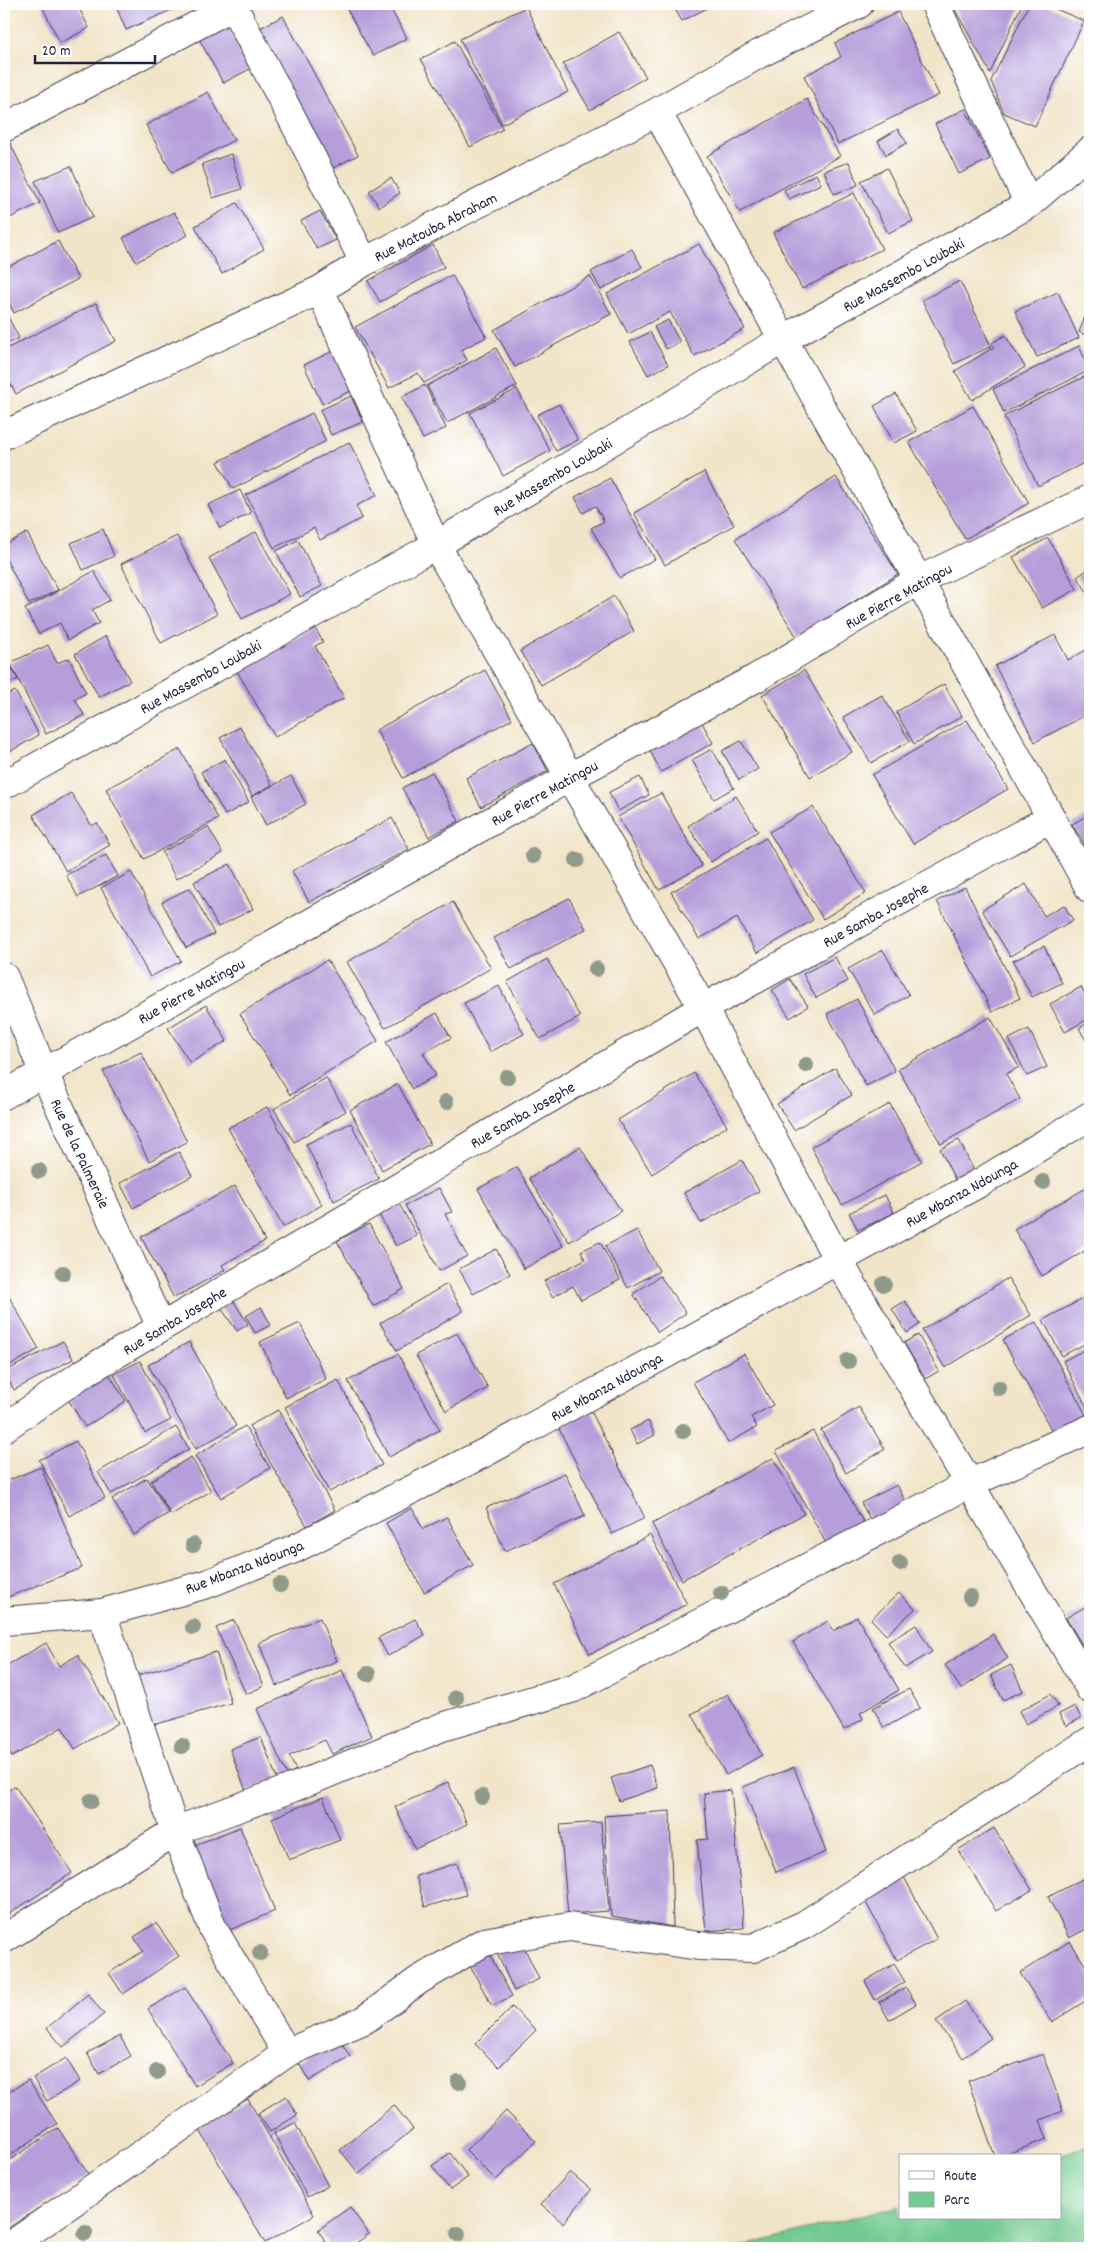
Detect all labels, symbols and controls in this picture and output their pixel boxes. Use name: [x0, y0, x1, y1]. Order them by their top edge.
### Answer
scale bar: [35, 32, 155, 64]
text: 20 m: [42, 41, 70, 63]
street label: Rue Matouba Abraham: [371, 187, 502, 269]
street label: Rue Massembo Loubaki: [839, 233, 969, 319]
street label: Rue Massembo Loubaki: [489, 433, 618, 523]
street label: Rue Pierre Matingou: [841, 558, 957, 636]
street label: Rue Massembo Loubaki: [136, 635, 266, 721]
street label: Rue Pierre Matingou: [487, 755, 603, 833]
street label: Rue Samba Josephe: [819, 878, 933, 955]
street label: Rue Pierre Matingou: [134, 953, 250, 1031]
street label: Rue Samba Josephe: [467, 1077, 580, 1156]
street label: Rue de la Palmeraie: [43, 1095, 114, 1213]
street label: Rue Mbanza Ndounga: [902, 1154, 1023, 1235]
street label: Rue Samba Josephe: [119, 1282, 232, 1362]
street label: Rue Mbanza Ndounga: [547, 1348, 668, 1429]
street label: Rue Mbanza Ndounga: [182, 1535, 308, 1601]
legend: [899, 2154, 1062, 2220]
text: Route: [944, 2166, 977, 2188]
text: Parc: [944, 2190, 969, 2212]

